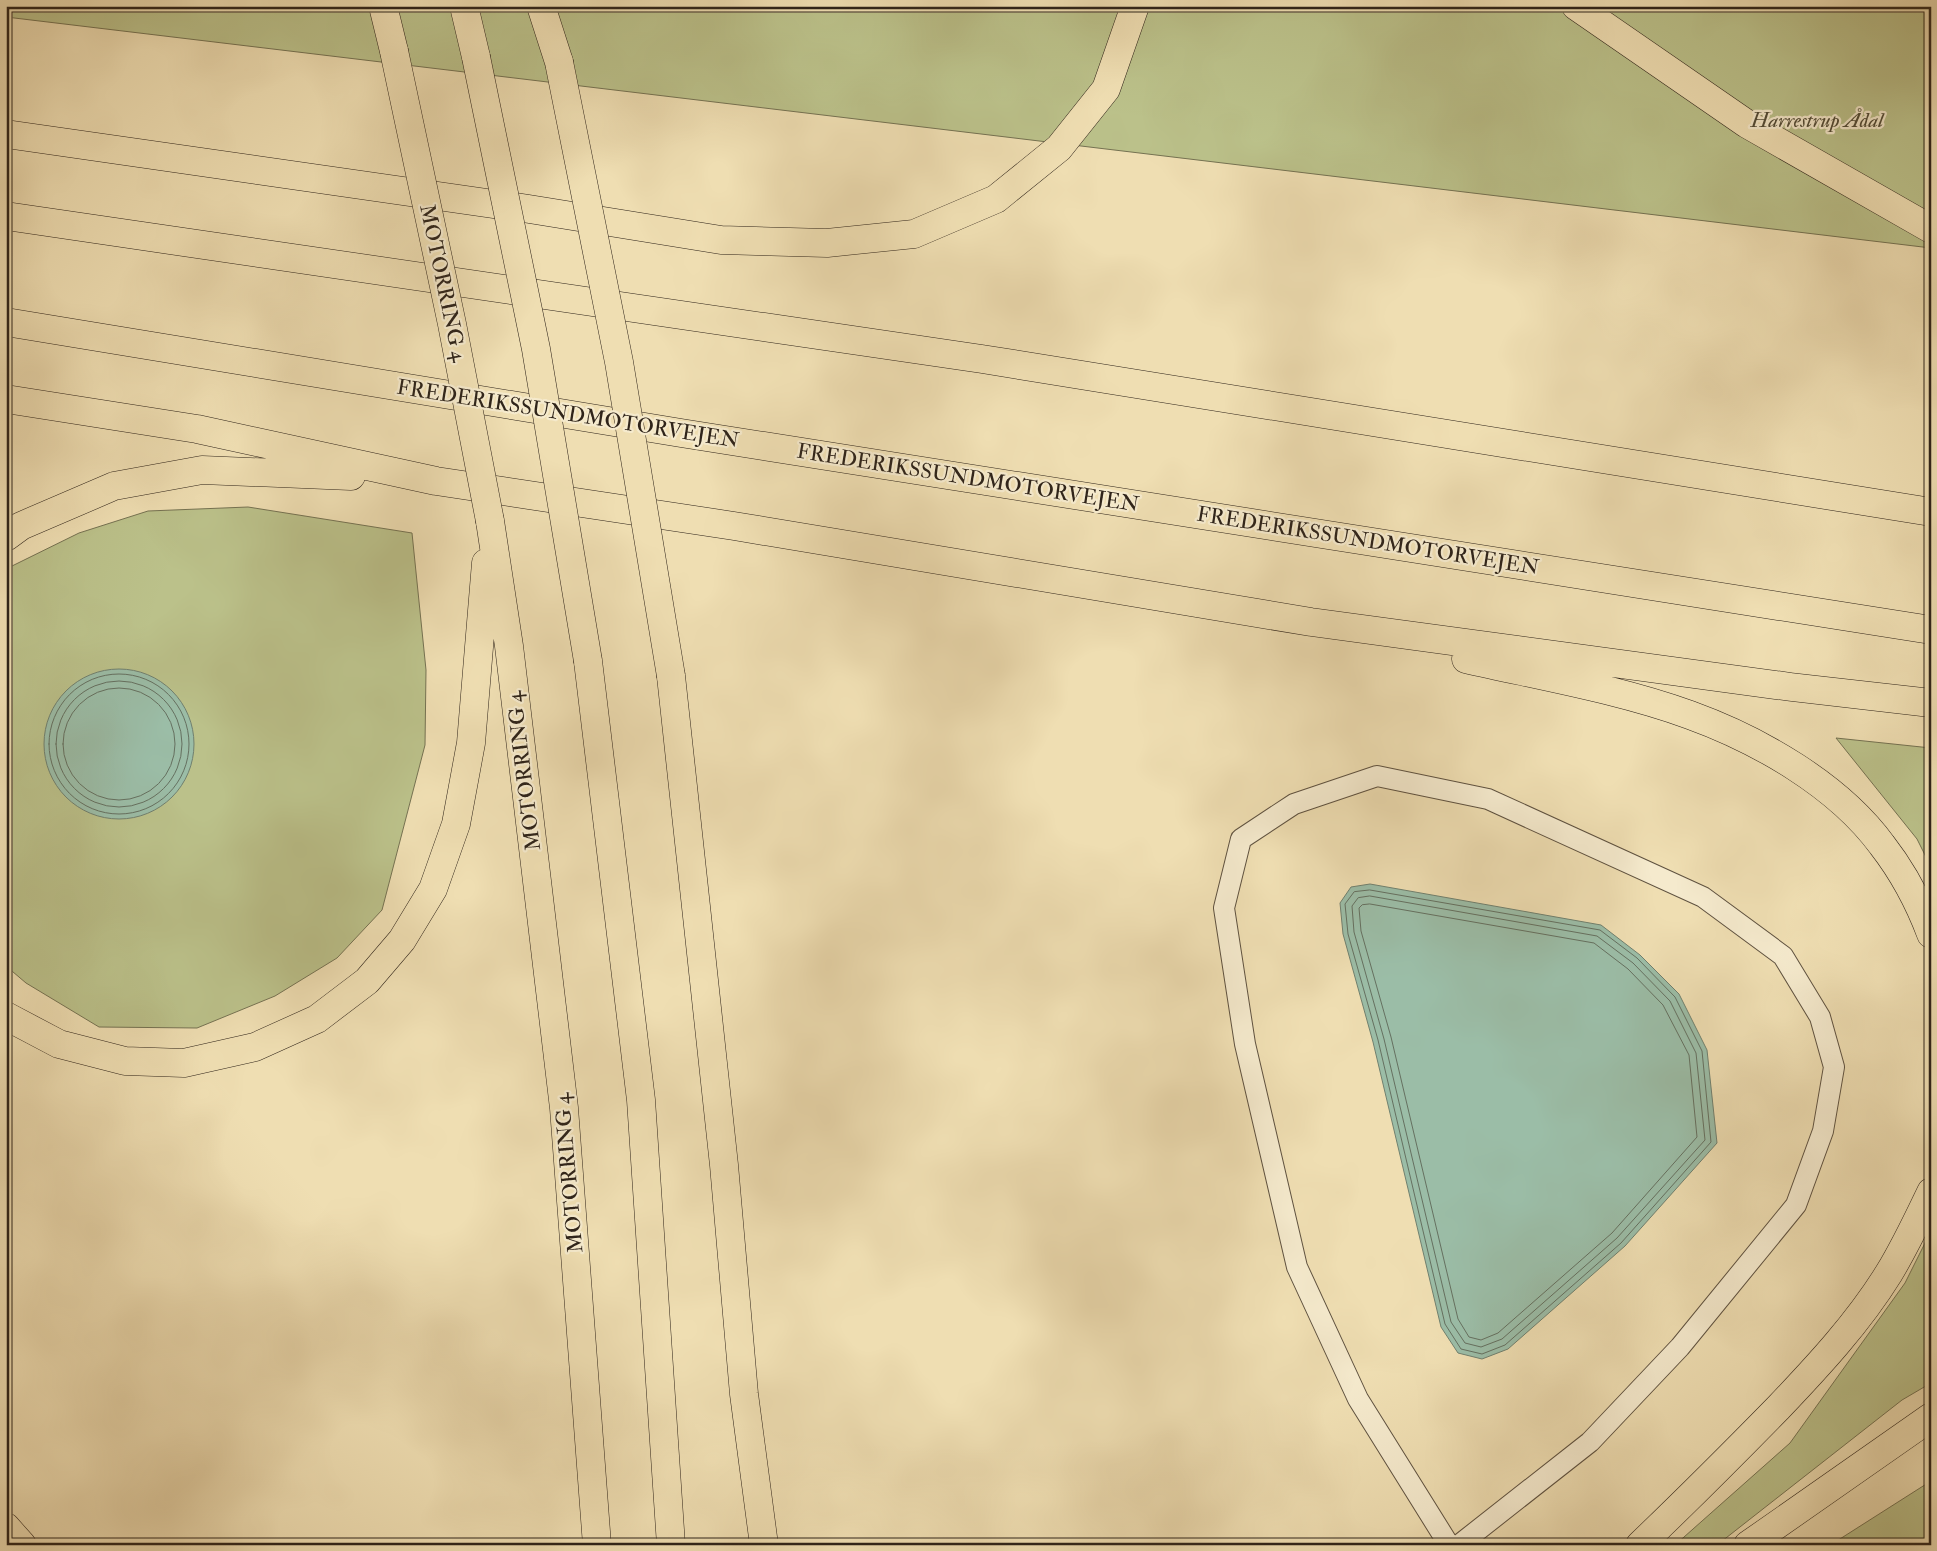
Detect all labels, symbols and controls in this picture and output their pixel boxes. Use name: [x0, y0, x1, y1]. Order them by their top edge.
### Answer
park label: Harrestrup Ådal: [1750, 107, 1885, 134]
street label: MOTORRING 4: [413, 202, 473, 366]
street label: FREDERIKSSUNDMOTORVEJEN: [395, 374, 741, 454]
street label: FREDERIKSSUNDMOTORVEJEN: [795, 438, 1141, 518]
street label: FREDERIKSSUNDMOTORVEJEN: [1195, 501, 1541, 581]
street label: MOTORRING 4: [501, 688, 547, 852]
street label: MOTORRING 4: [548, 1090, 589, 1254]

